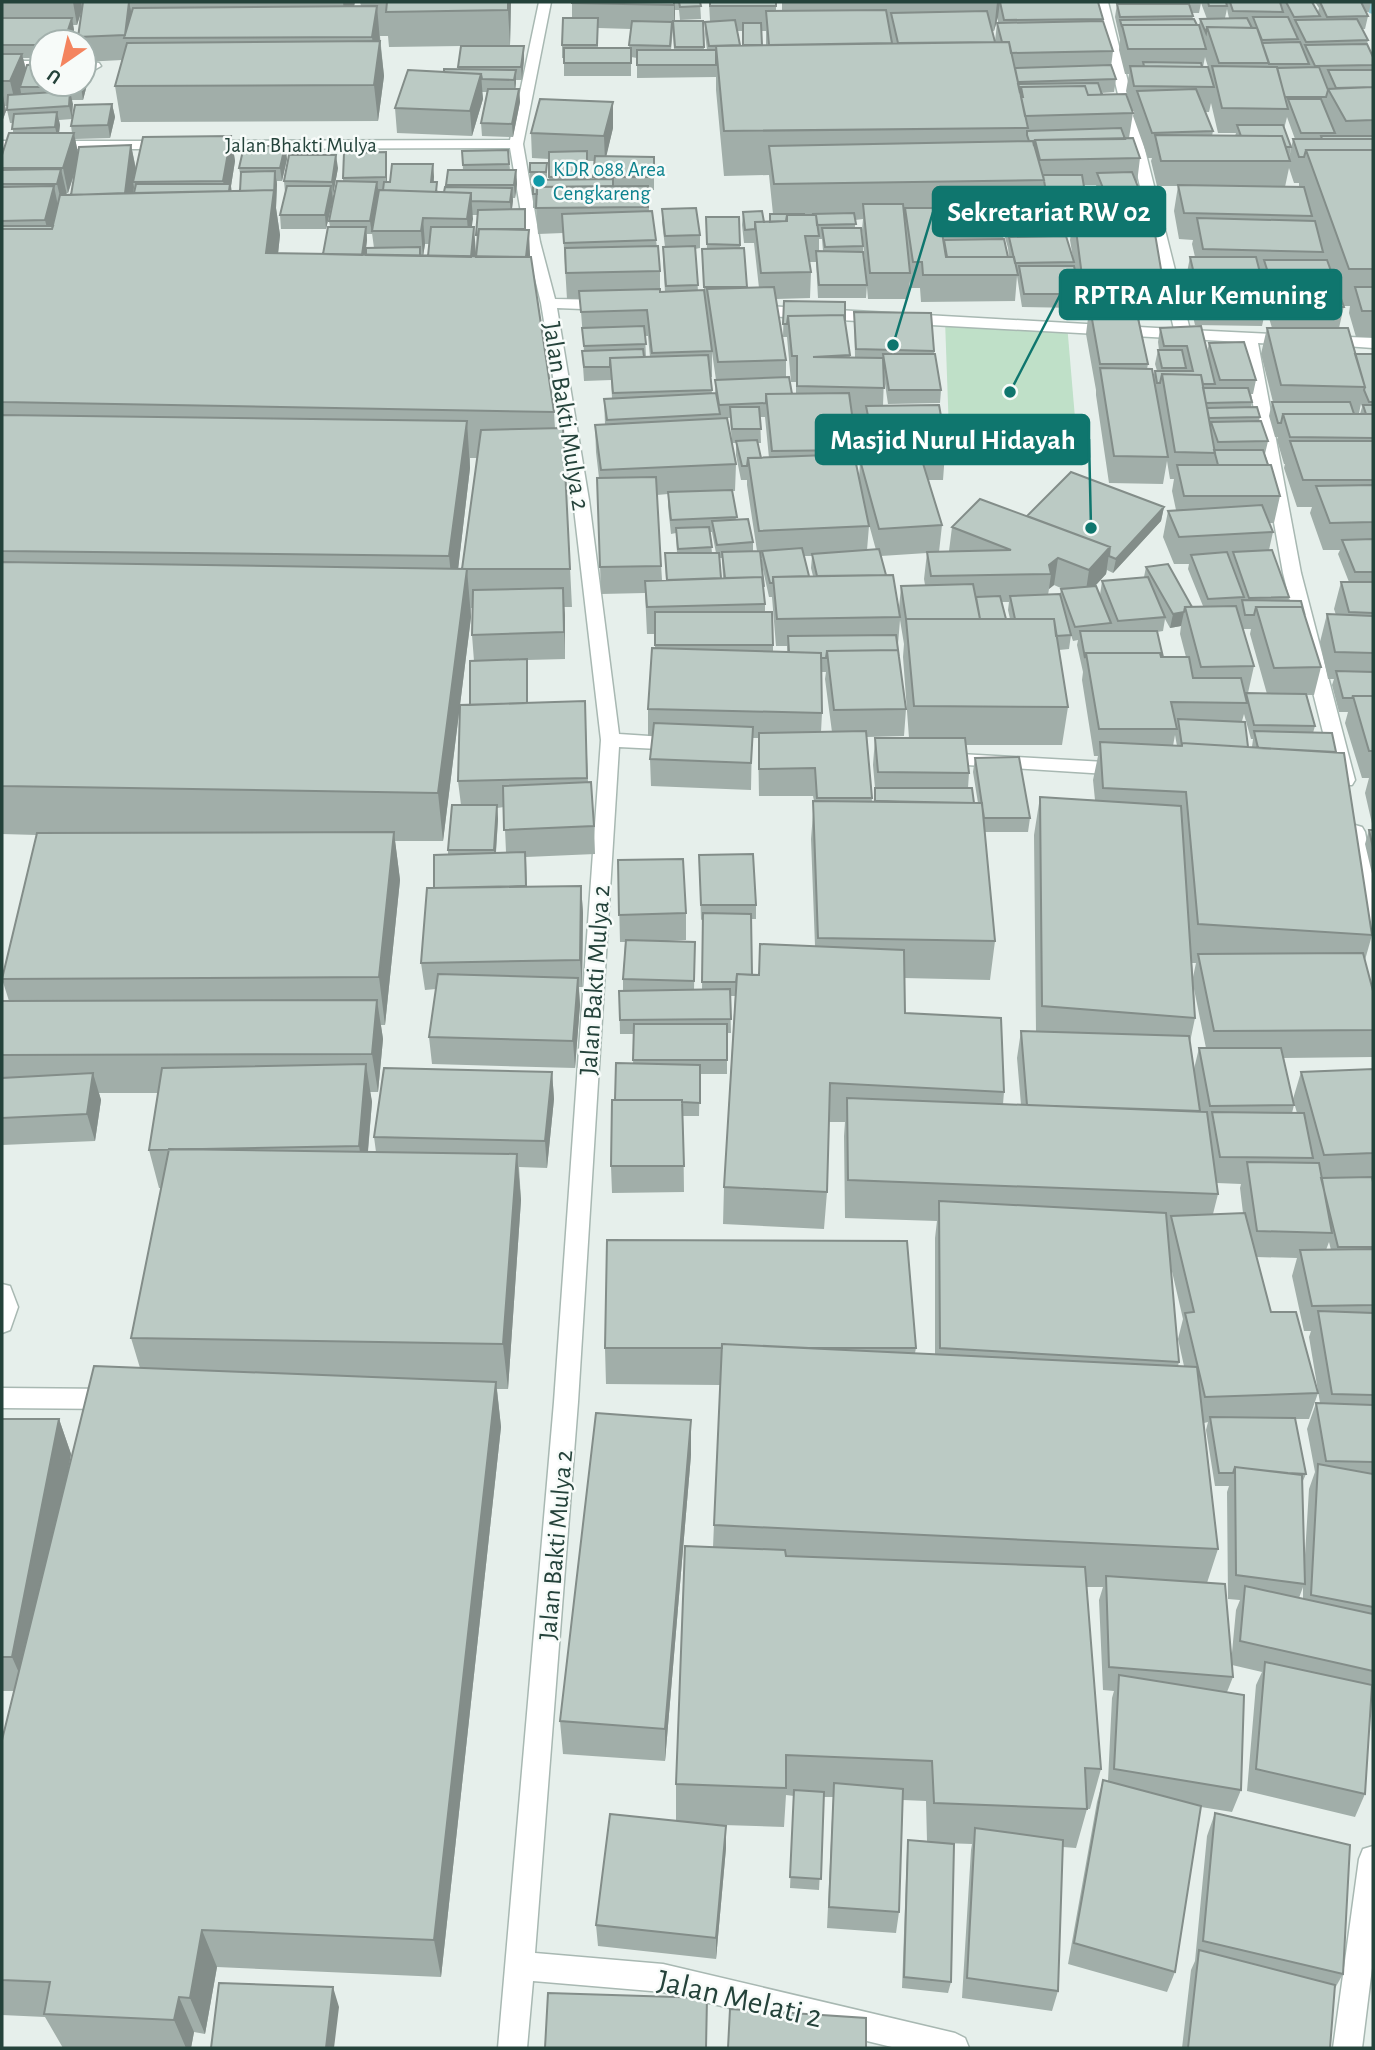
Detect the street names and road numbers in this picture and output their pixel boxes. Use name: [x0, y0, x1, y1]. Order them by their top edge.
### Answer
street label: Jalan Bhakti Mulya: [225, 135, 377, 156]
street label: Jalan Bakti Mulya 2: [538, 320, 594, 512]
street label: Jalan Bakti Mulya 2: [575, 884, 615, 1076]
street label: Jalan Bakti Mulya 2: [535, 1449, 577, 1641]
street label: Jalan Melati 2: [654, 1964, 825, 2033]

